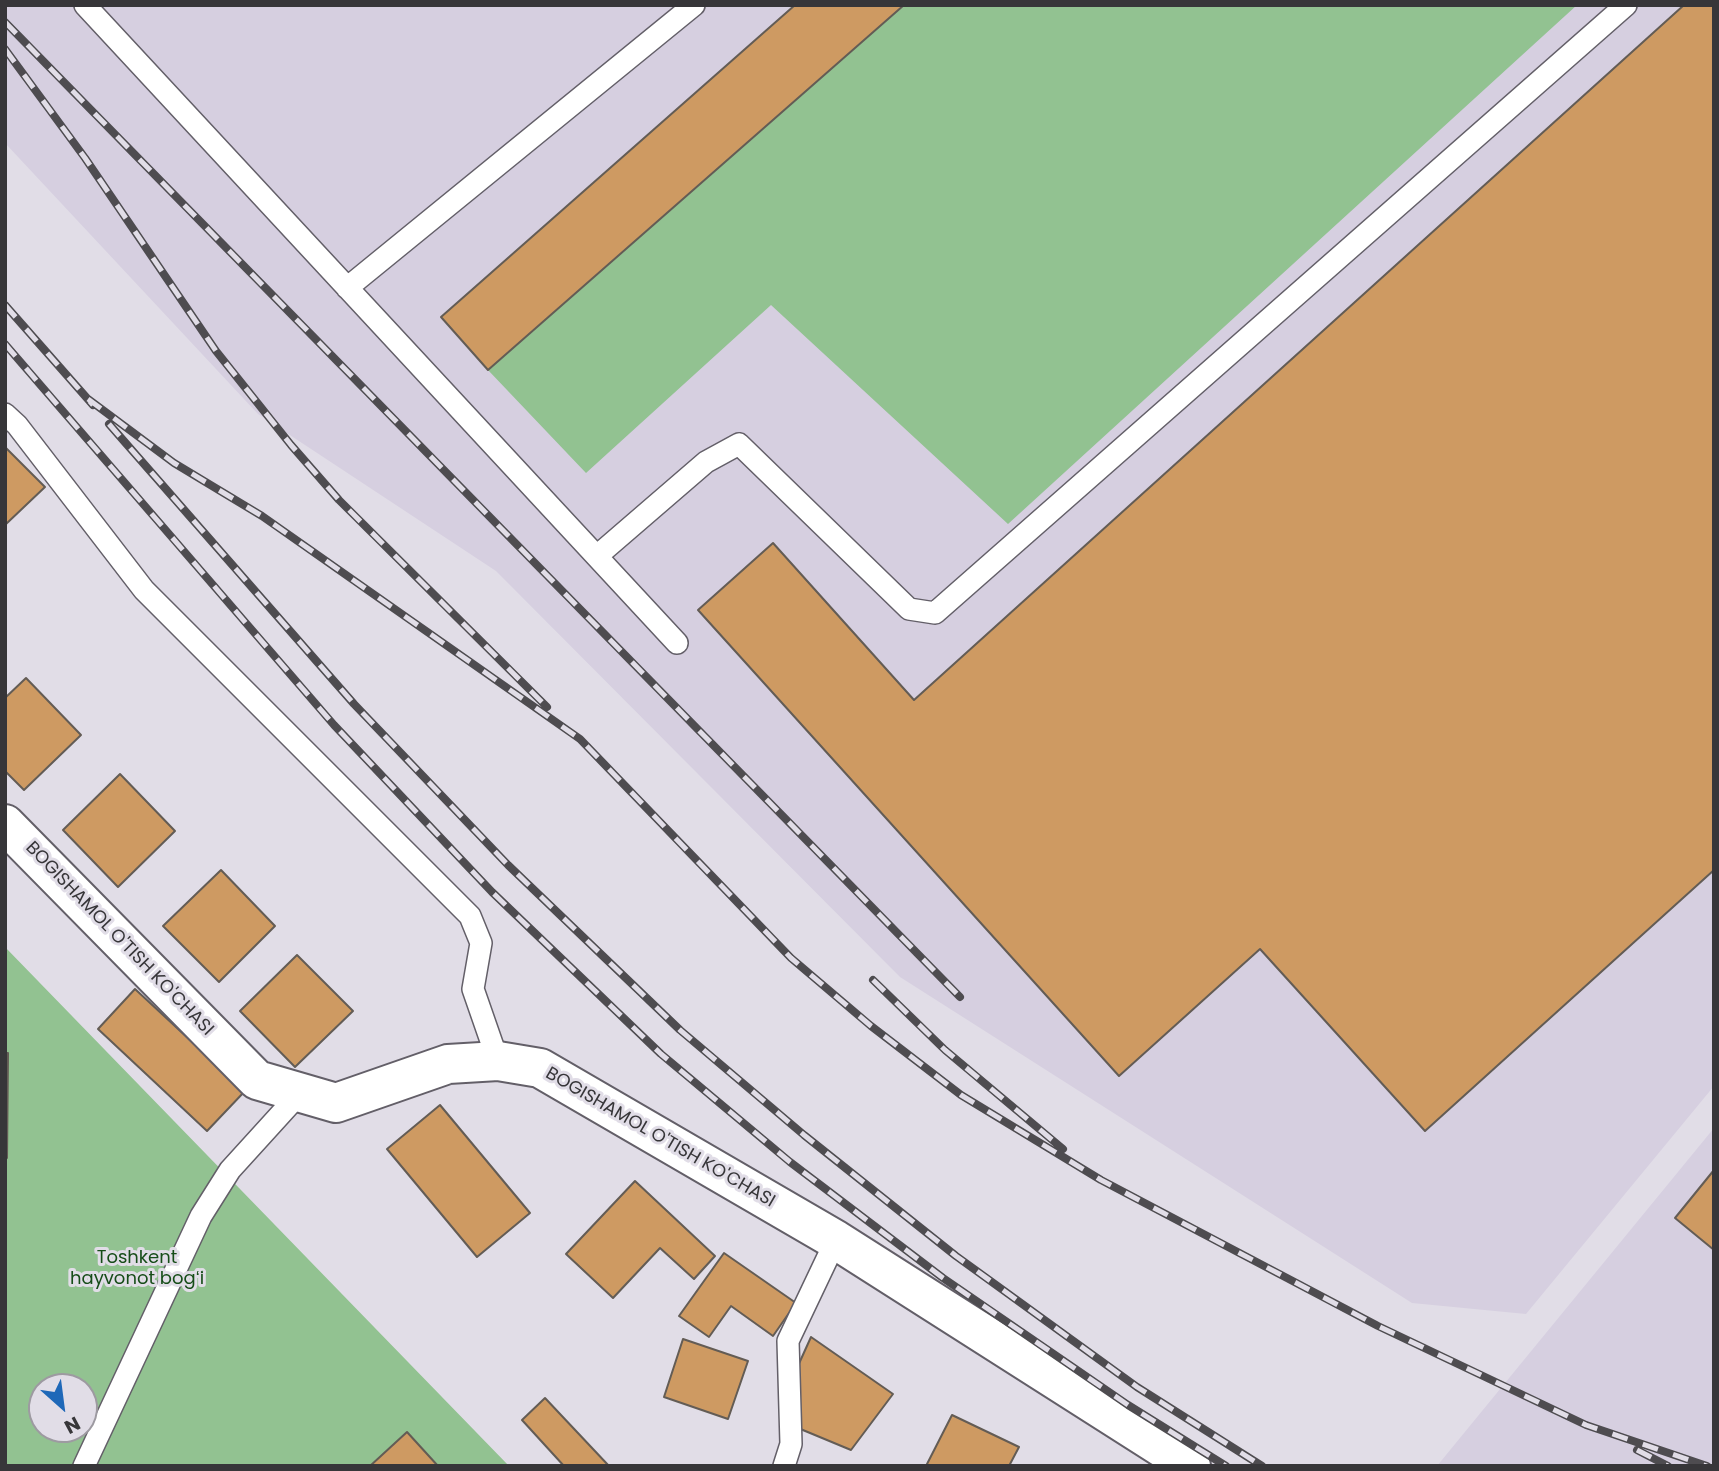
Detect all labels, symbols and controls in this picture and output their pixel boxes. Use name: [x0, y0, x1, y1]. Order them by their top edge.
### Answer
street label: BOGISHAMOL O'TISH KO'CHASI: [20, 838, 218, 1040]
street label: BOGISHAMOL O'TISH KO'CHASI: [541, 1063, 779, 1213]
park label: Toshkent hayvonot bogʻi: [70, 1247, 204, 1290]
north arrow: [28, 1373, 98, 1443]
text: N: [60, 1410, 85, 1440]

